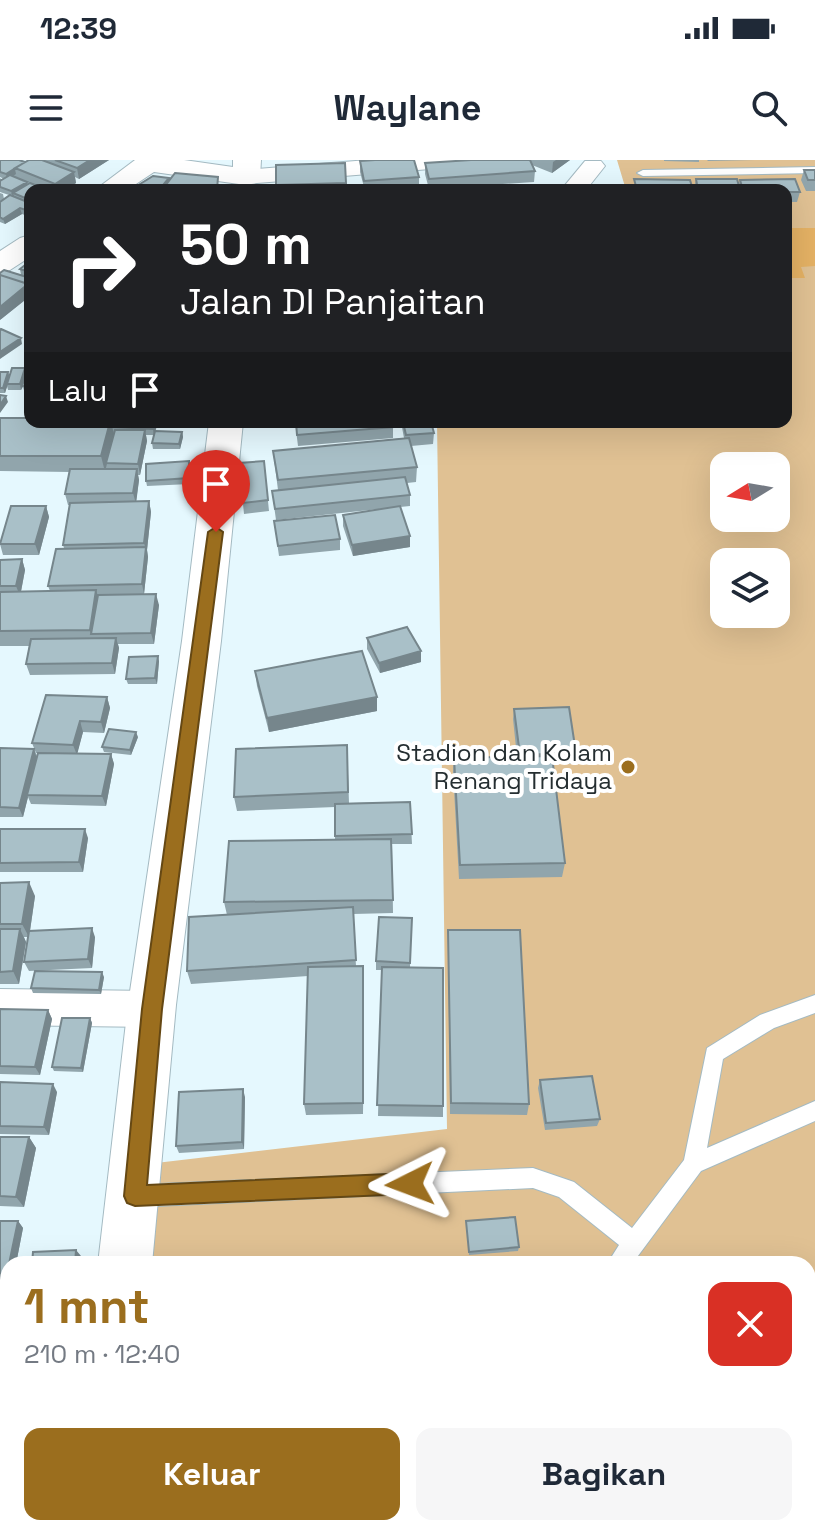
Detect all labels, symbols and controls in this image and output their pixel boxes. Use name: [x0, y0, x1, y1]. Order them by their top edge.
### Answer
text: 12:39: [40, 9, 117, 48]
text: Waylane: [334, 85, 481, 131]
icon: menu: [24, 86, 68, 130]
icon: search: [747, 86, 791, 130]
text: 50 m: [180, 209, 312, 280]
icon: right: [48, 216, 152, 320]
text: Jalan DI Panjaitan: [180, 279, 486, 325]
icon: arrive: [123, 368, 167, 412]
text: Lalu: [48, 371, 107, 410]
pin: [182, 450, 250, 532]
north arrow: [710, 452, 790, 532]
map controls: [710, 452, 790, 628]
icon: arrive: [194, 462, 238, 506]
button: layers: [710, 548, 790, 628]
place label: Stadion dan Kolam Renang Tridaya: [396, 737, 612, 796]
marker: Stadion dan Kolam Renang Tridaya: [619, 758, 637, 776]
position arrow: [368, 1142, 452, 1226]
text: 1 mnt: [24, 1276, 150, 1337]
button: close: [708, 1282, 792, 1366]
text: 210 m · 12:40: [24, 1337, 181, 1371]
button: Keluar: [24, 1428, 400, 1520]
button: Bagikan: [416, 1428, 792, 1520]

